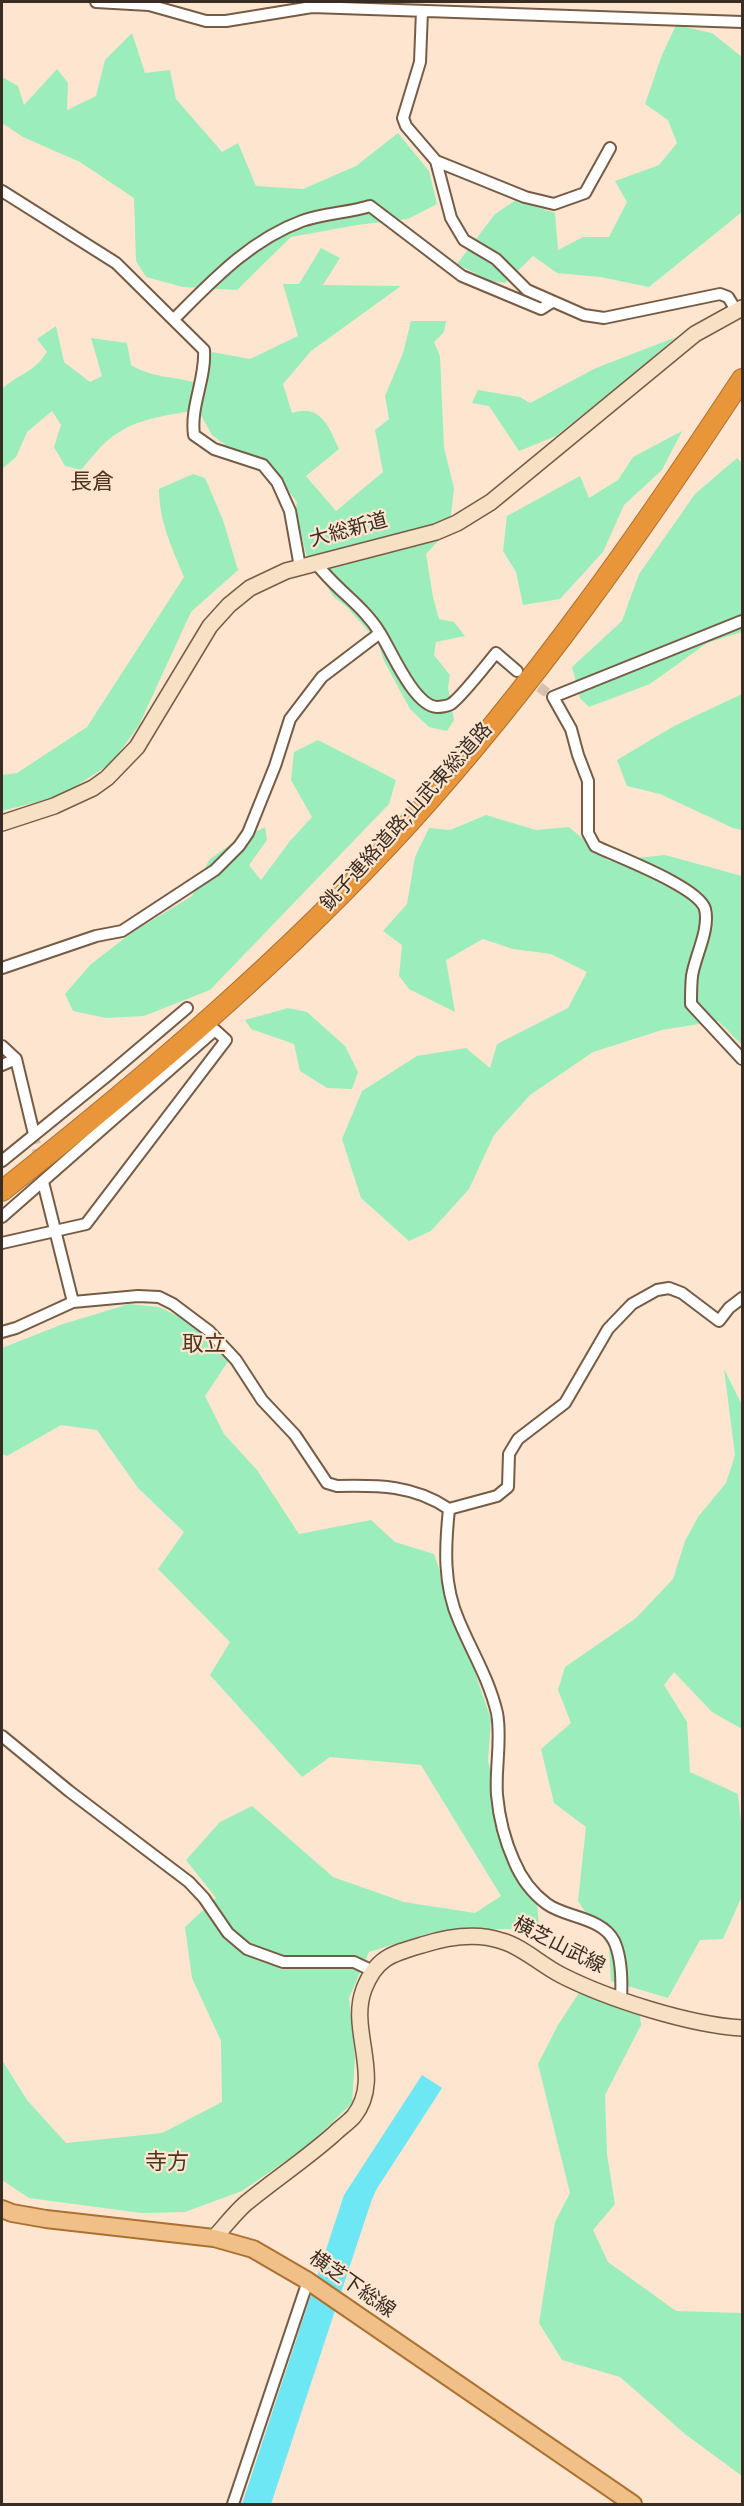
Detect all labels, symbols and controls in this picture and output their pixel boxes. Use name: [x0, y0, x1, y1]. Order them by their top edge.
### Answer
district label: 長倉: [70, 472, 114, 498]
street label: 大総新道: [307, 510, 391, 554]
street label: 銚子連絡道路;山武東総道路: [317, 719, 499, 917]
district label: 取立: [182, 1334, 226, 1360]
street label: 横芝山武線: [508, 1914, 608, 1980]
district label: 寺方: [145, 2152, 189, 2178]
street label: 横芝下総線: [303, 2247, 399, 2325]

